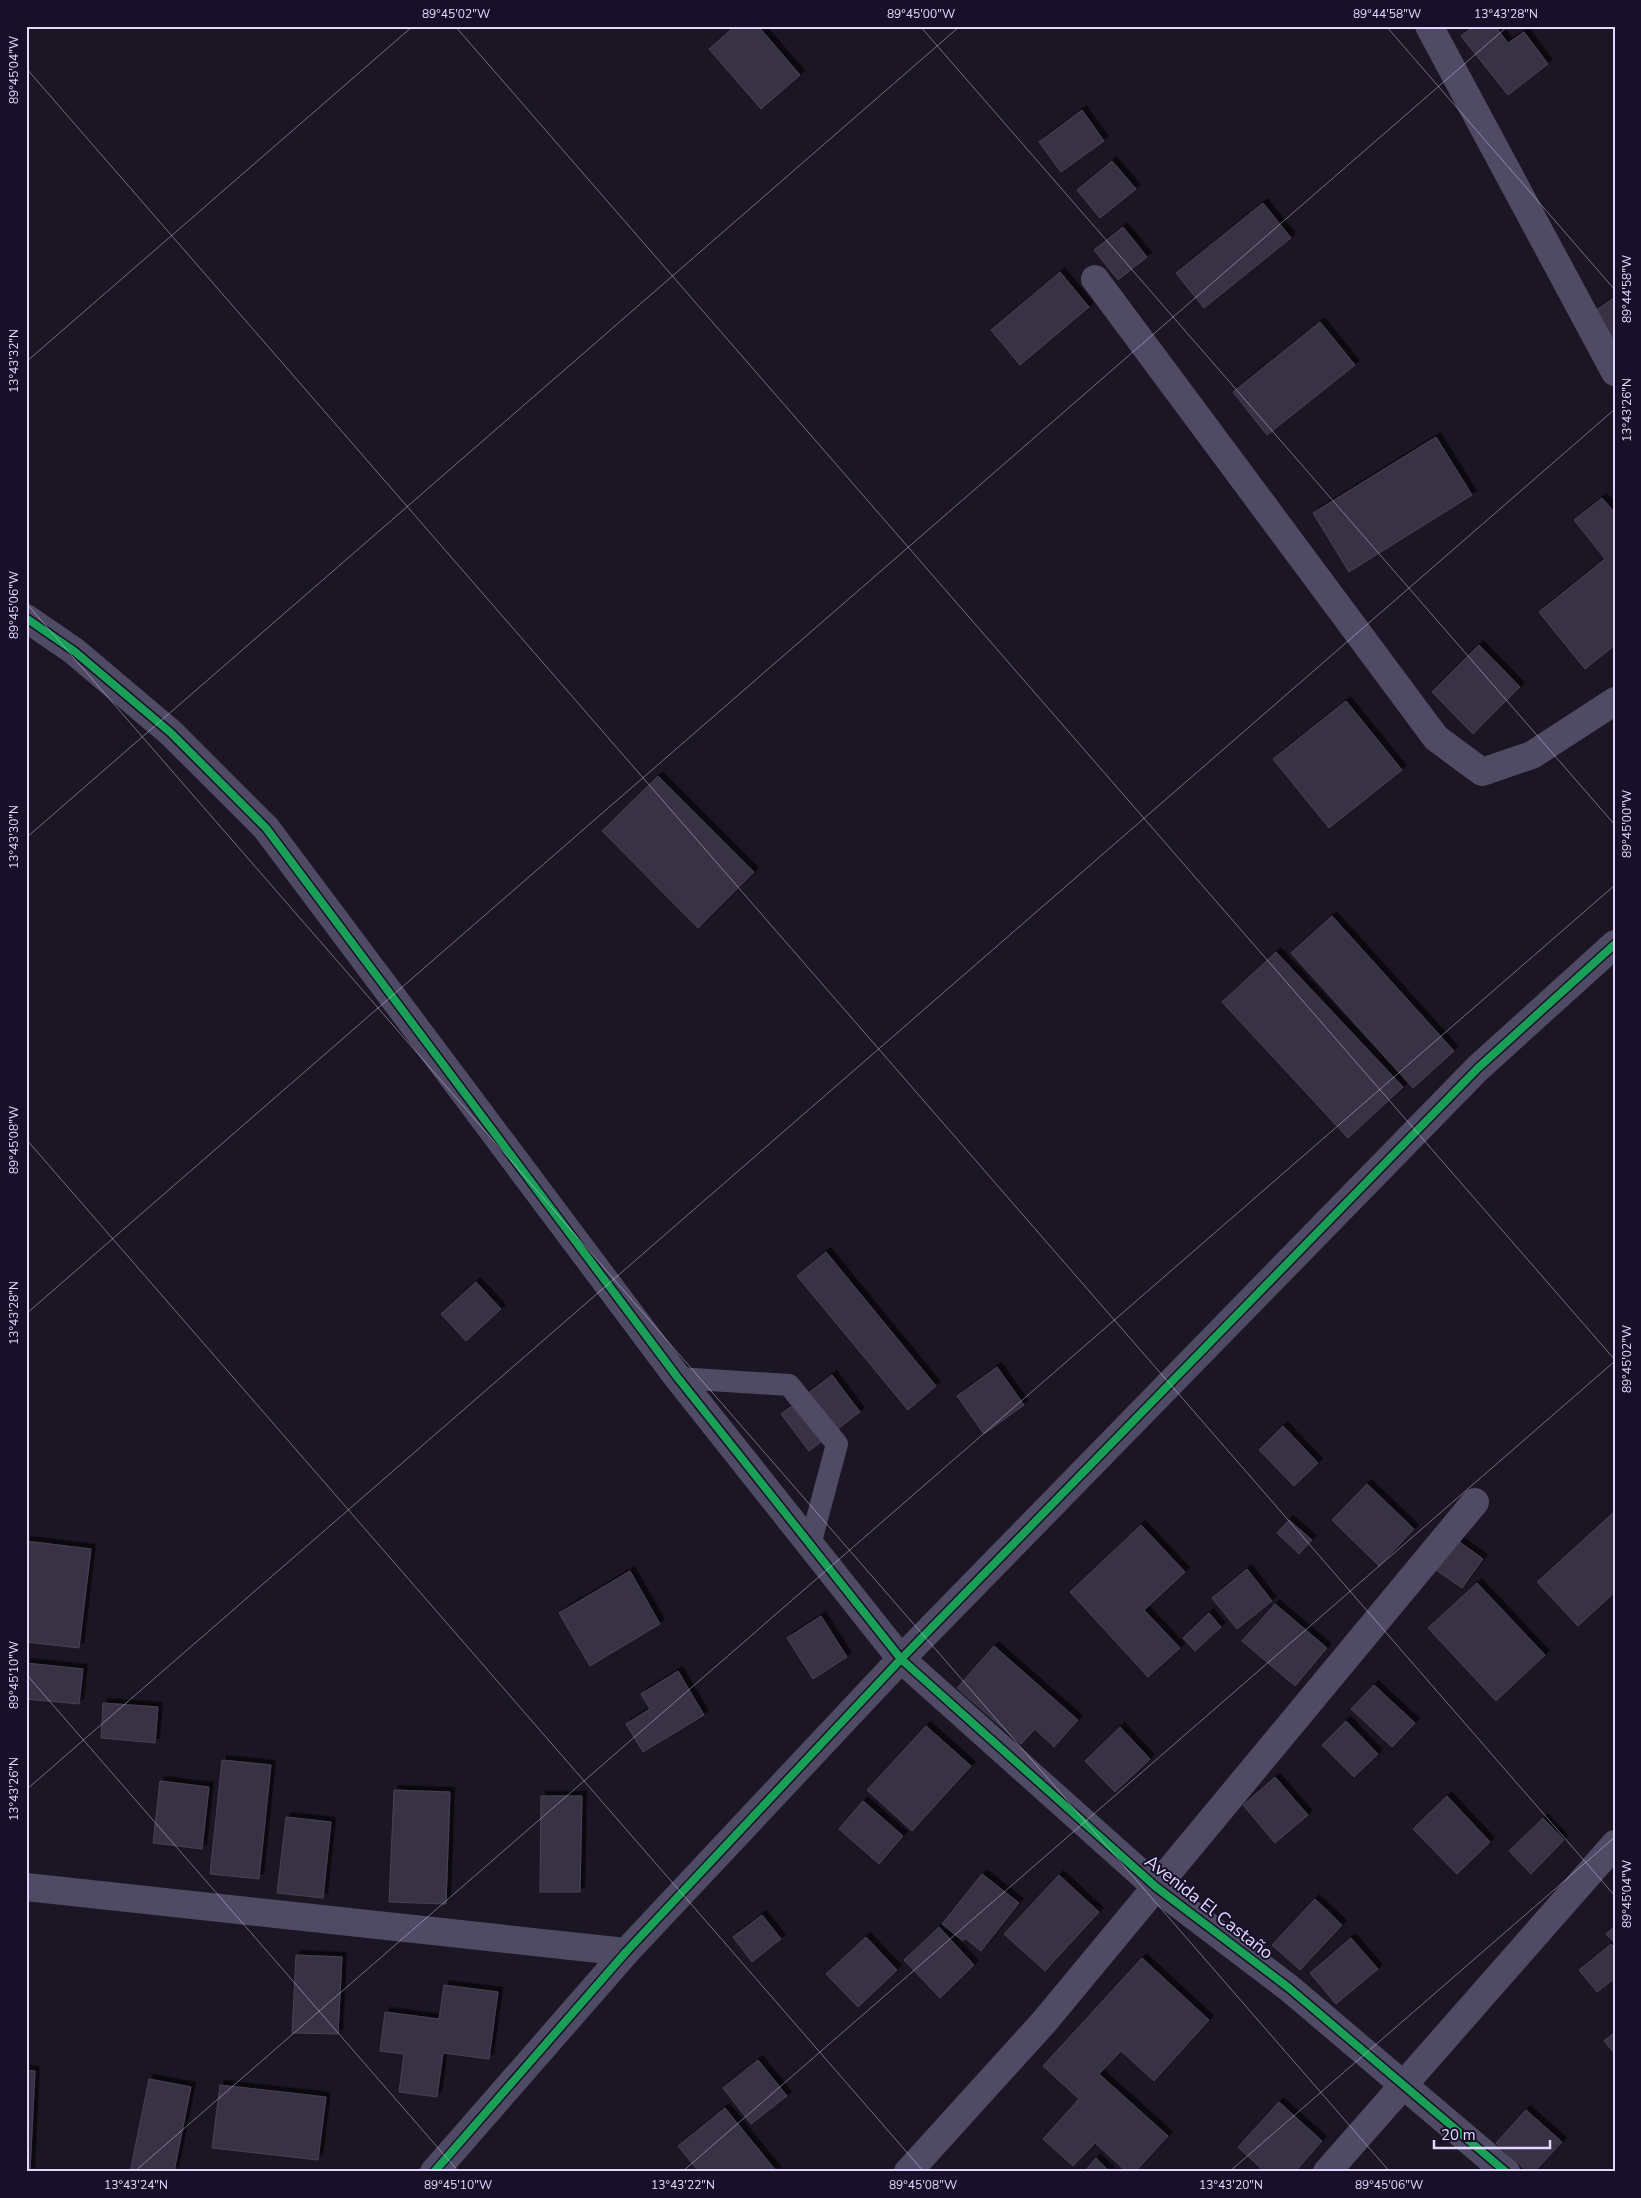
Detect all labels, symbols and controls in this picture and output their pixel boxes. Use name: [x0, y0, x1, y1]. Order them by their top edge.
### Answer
text: 89°45'02"W: [422, 6, 490, 22]
text: 89°45'00"W: [887, 6, 955, 22]
text: 89°44'58"W: [1353, 6, 1421, 22]
text: 13°43'28"N: [1474, 6, 1538, 22]
text: 89°45'04"W: [6, 36, 22, 104]
text: 89°44'58"W: [1619, 255, 1635, 323]
text: 13°43'32"N: [6, 329, 22, 393]
text: 13°43'26"N: [1619, 378, 1635, 442]
text: 89°45'06"W: [6, 571, 22, 639]
text: 89°45'00"W: [1619, 790, 1635, 858]
text: 13°43'30"N: [6, 805, 22, 869]
text: 89°45'08"W: [6, 1106, 22, 1174]
text: 13°43'28"N: [6, 1281, 22, 1345]
text: 89°45'02"W: [1619, 1325, 1635, 1393]
text: 89°45'10"W: [6, 1641, 22, 1709]
text: 13°43'26"N: [6, 1757, 22, 1821]
street label: Avenida El Castaño: [1140, 1849, 1278, 1965]
text: 89°45'04"W: [1619, 1860, 1635, 1928]
scale bar: [1434, 2118, 1550, 2150]
text: 20 m: [1441, 2125, 1476, 2145]
text: 13°43'24"N: [104, 2177, 168, 2193]
text: 89°45'10"W: [424, 2177, 492, 2193]
text: 13°43'22"N: [651, 2177, 715, 2193]
text: 89°45'08"W: [889, 2177, 957, 2193]
text: 13°43'20"N: [1199, 2177, 1263, 2193]
text: 89°45'06"W: [1355, 2177, 1423, 2193]

